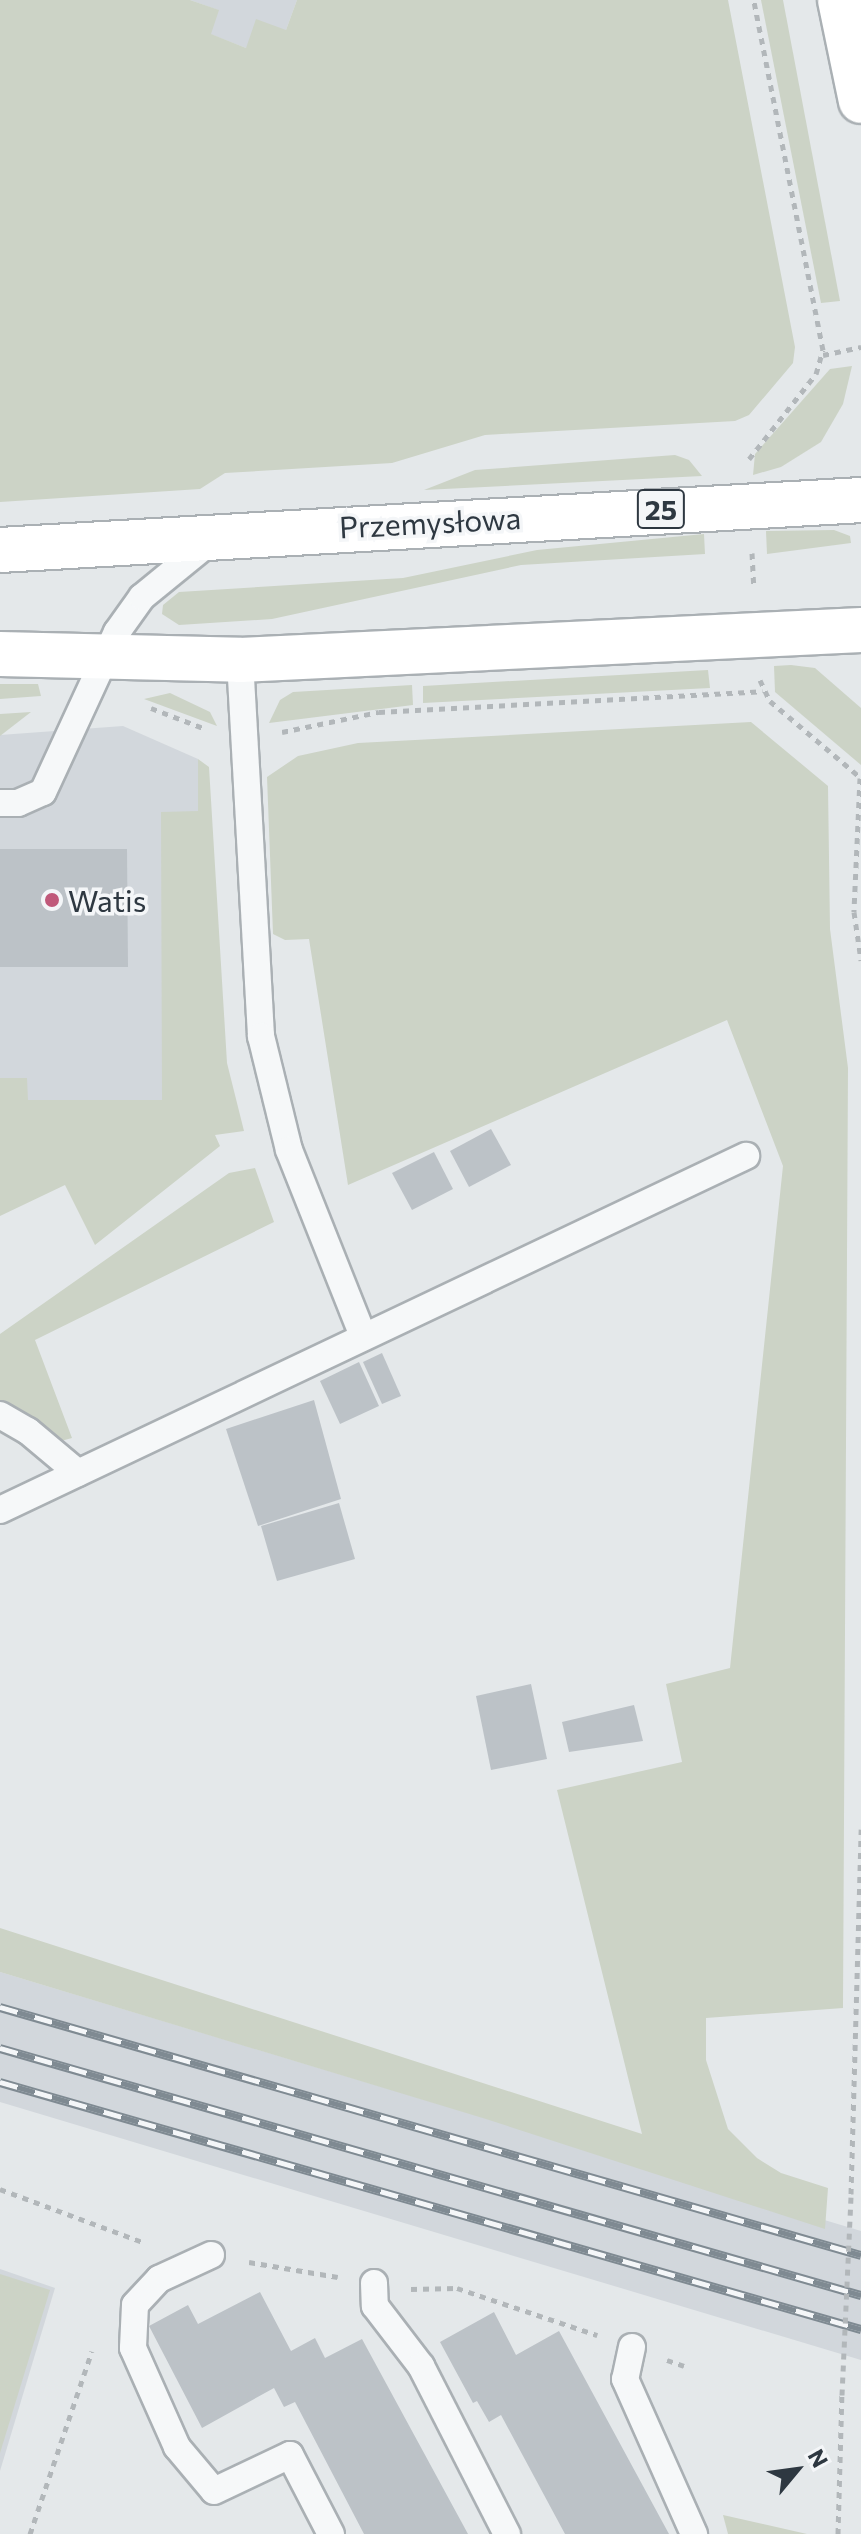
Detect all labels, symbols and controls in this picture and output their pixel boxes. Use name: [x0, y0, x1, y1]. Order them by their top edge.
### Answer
road number: 25: [635, 485, 687, 533]
street label: Przemysłowa: [338, 499, 522, 545]
place label: Watis: [68, 882, 146, 918]
marker: Watis: [43, 891, 61, 909]
north arrow: [757, 2430, 837, 2510]
text: N: [803, 2444, 834, 2472]

